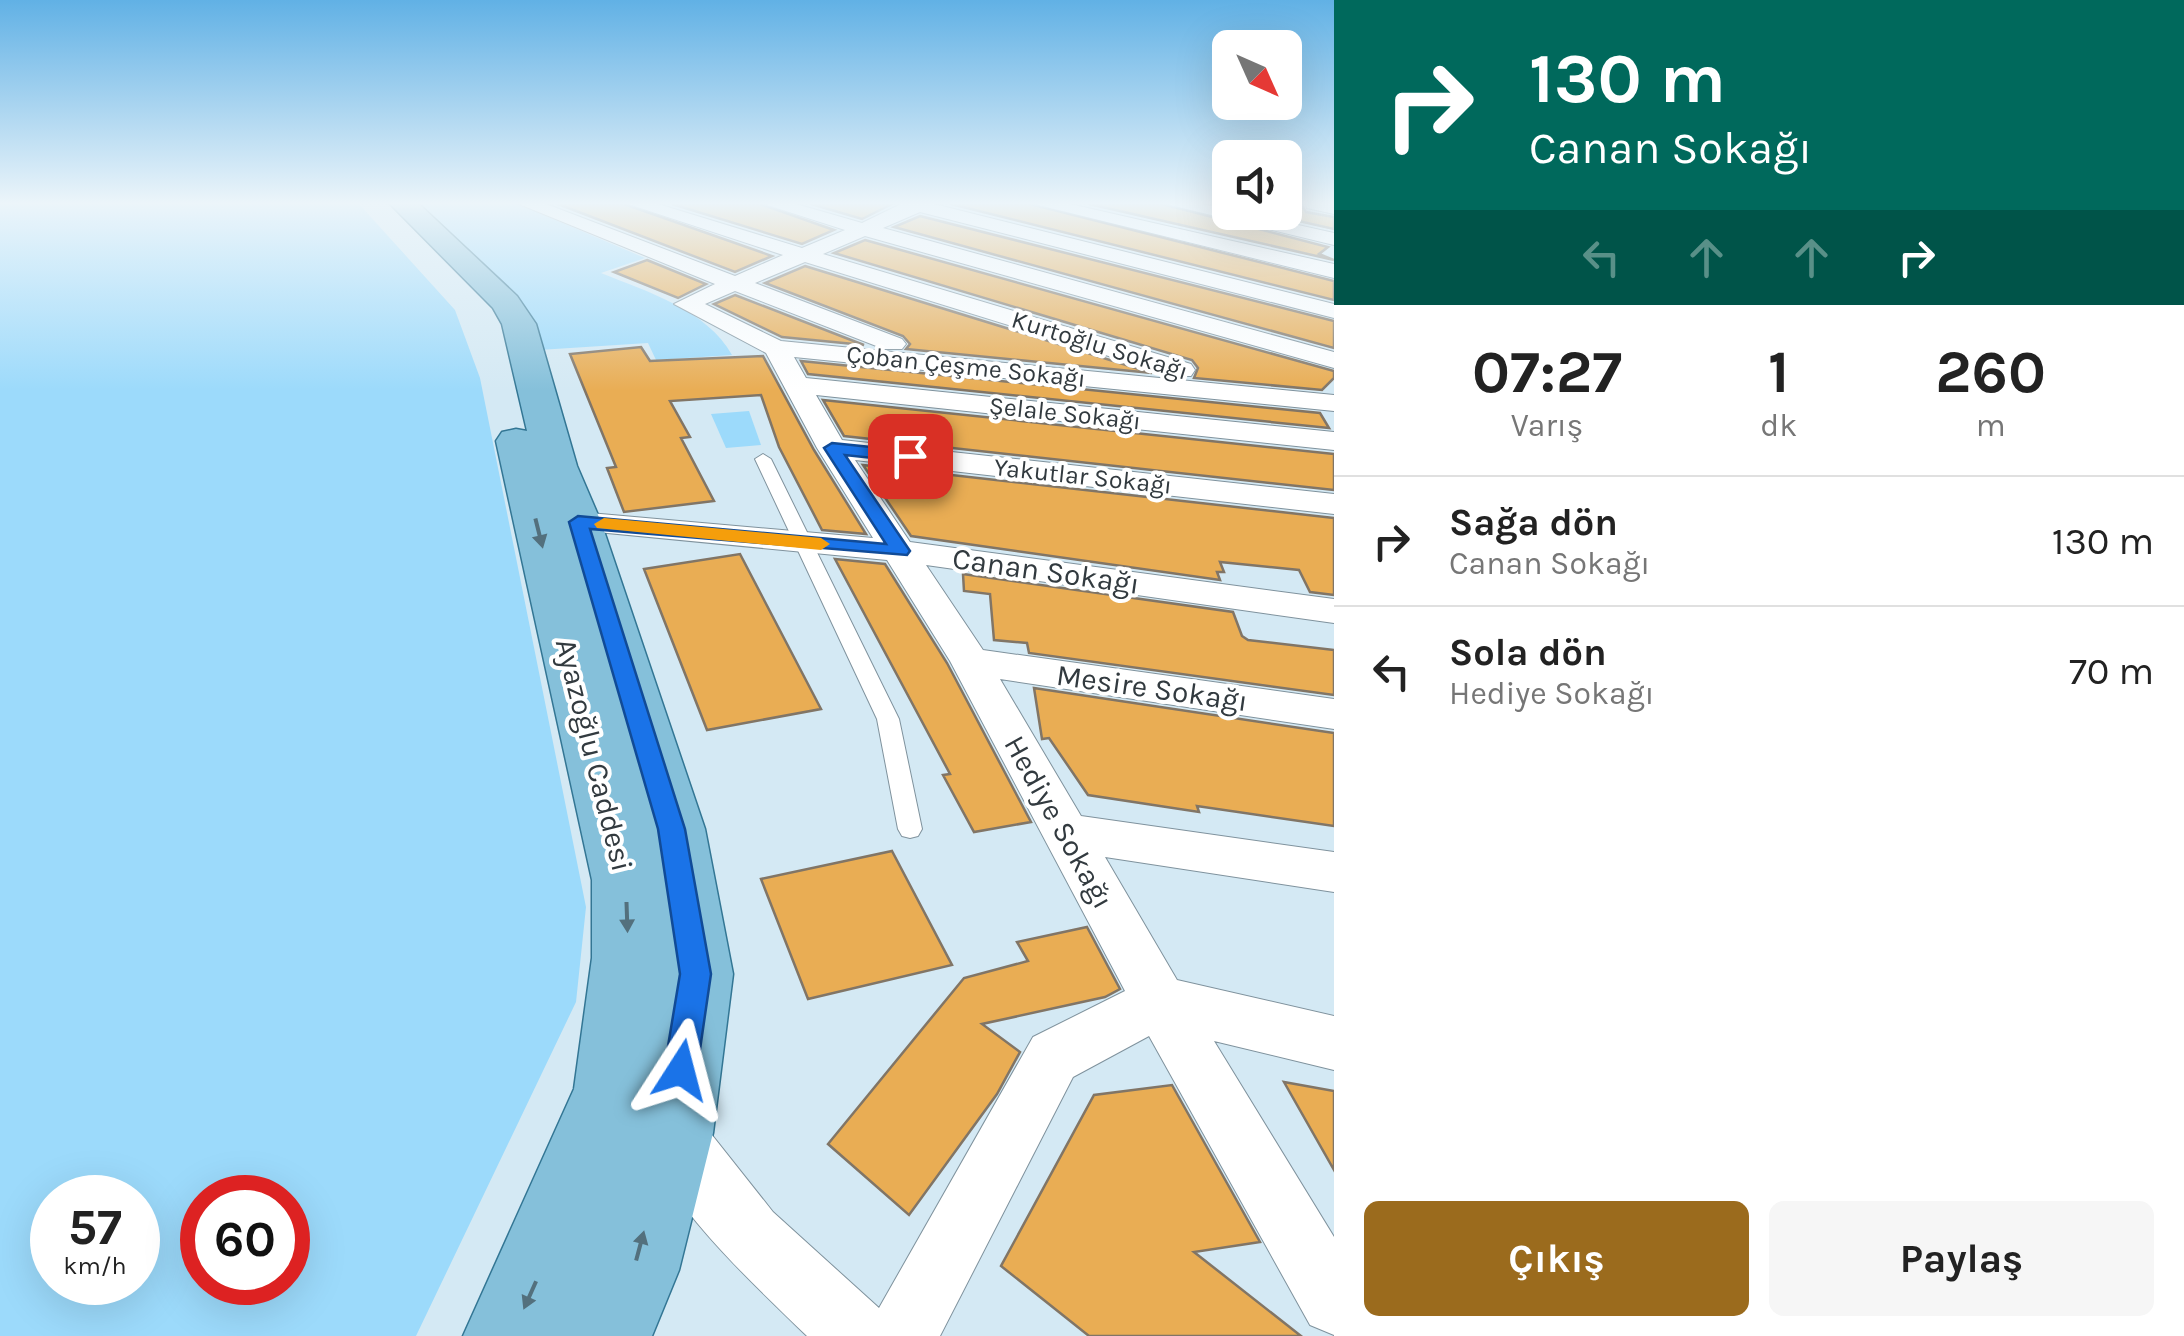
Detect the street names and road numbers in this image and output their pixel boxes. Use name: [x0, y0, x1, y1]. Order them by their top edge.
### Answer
street label: Kurtoğlu Sokağı: [1008, 304, 1192, 386]
street label: Çoban Çeşme Sokağı: [845, 339, 1087, 393]
street label: Şelale Sokağı: [988, 391, 1142, 435]
street label: Yakutlar Sokağı: [993, 452, 1173, 500]
street label: Canan Sokağı: [950, 540, 1142, 602]
street label: Ayazoğlu Caddesi: [548, 635, 640, 875]
street label: Mesire Sokağı: [1054, 657, 1250, 719]
street label: Hediye Sokağı: [997, 729, 1121, 915]

